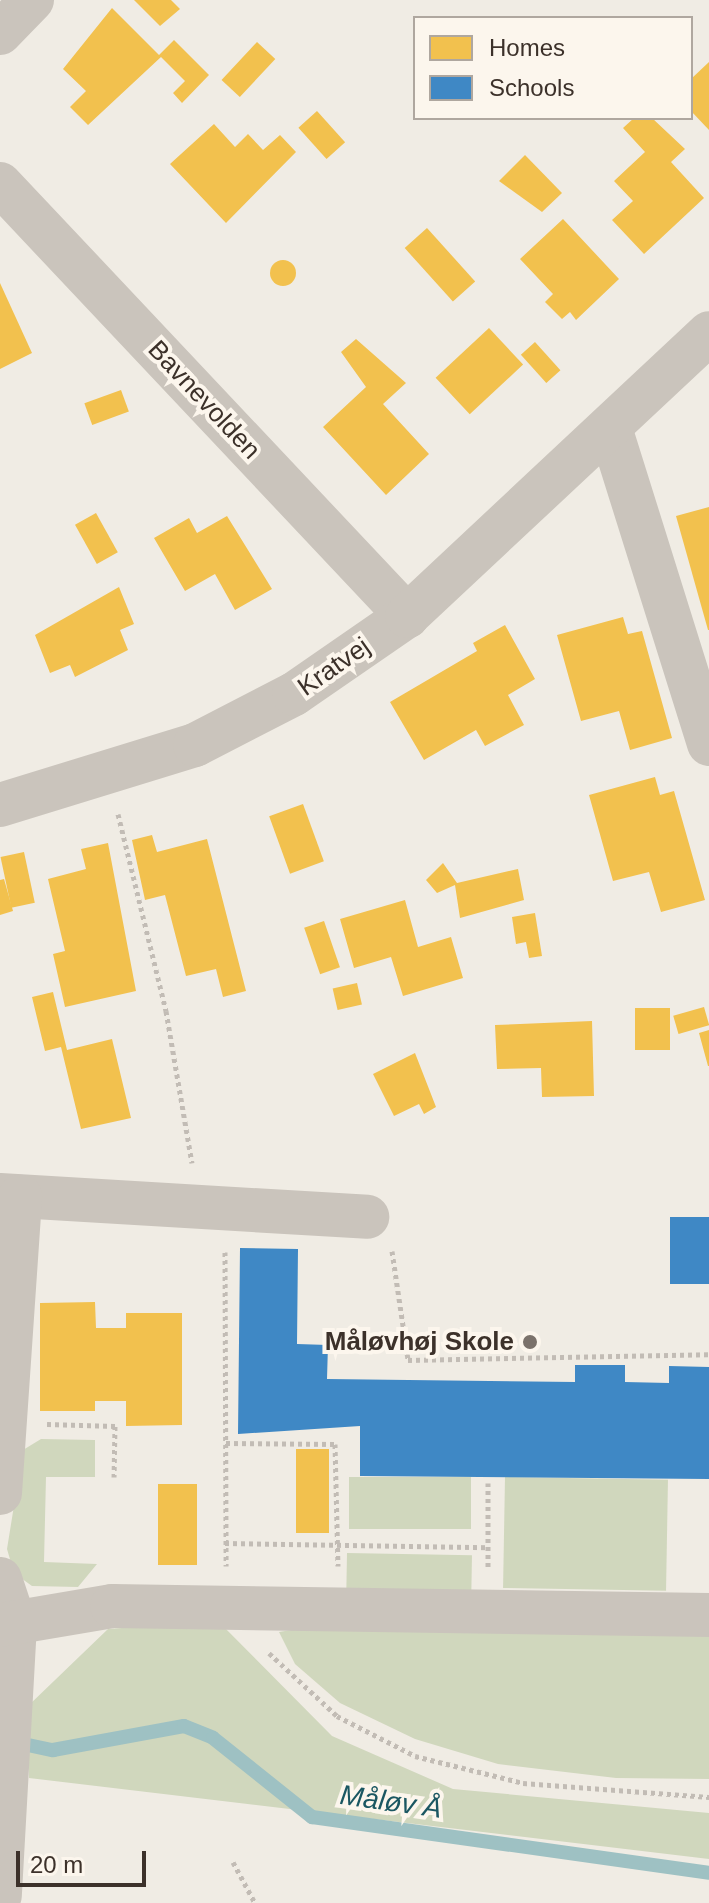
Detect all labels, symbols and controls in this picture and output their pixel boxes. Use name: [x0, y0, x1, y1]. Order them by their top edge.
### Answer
legend: [413, 16, 693, 120]
text: Homes: [489, 34, 565, 61]
text: Schools: [489, 74, 574, 101]
street label: Bavnevolden: [141, 334, 267, 466]
street label: Kratvej: [292, 631, 376, 703]
place label: Måløvhøj Skole: [325, 1326, 514, 1358]
marker: Måløvhøj Skole: [521, 1333, 539, 1351]
water label: Måløv Å: [338, 1778, 444, 1826]
scale bar: [20, 1835, 150, 1885]
text: 20 m: [30, 1851, 83, 1878]

